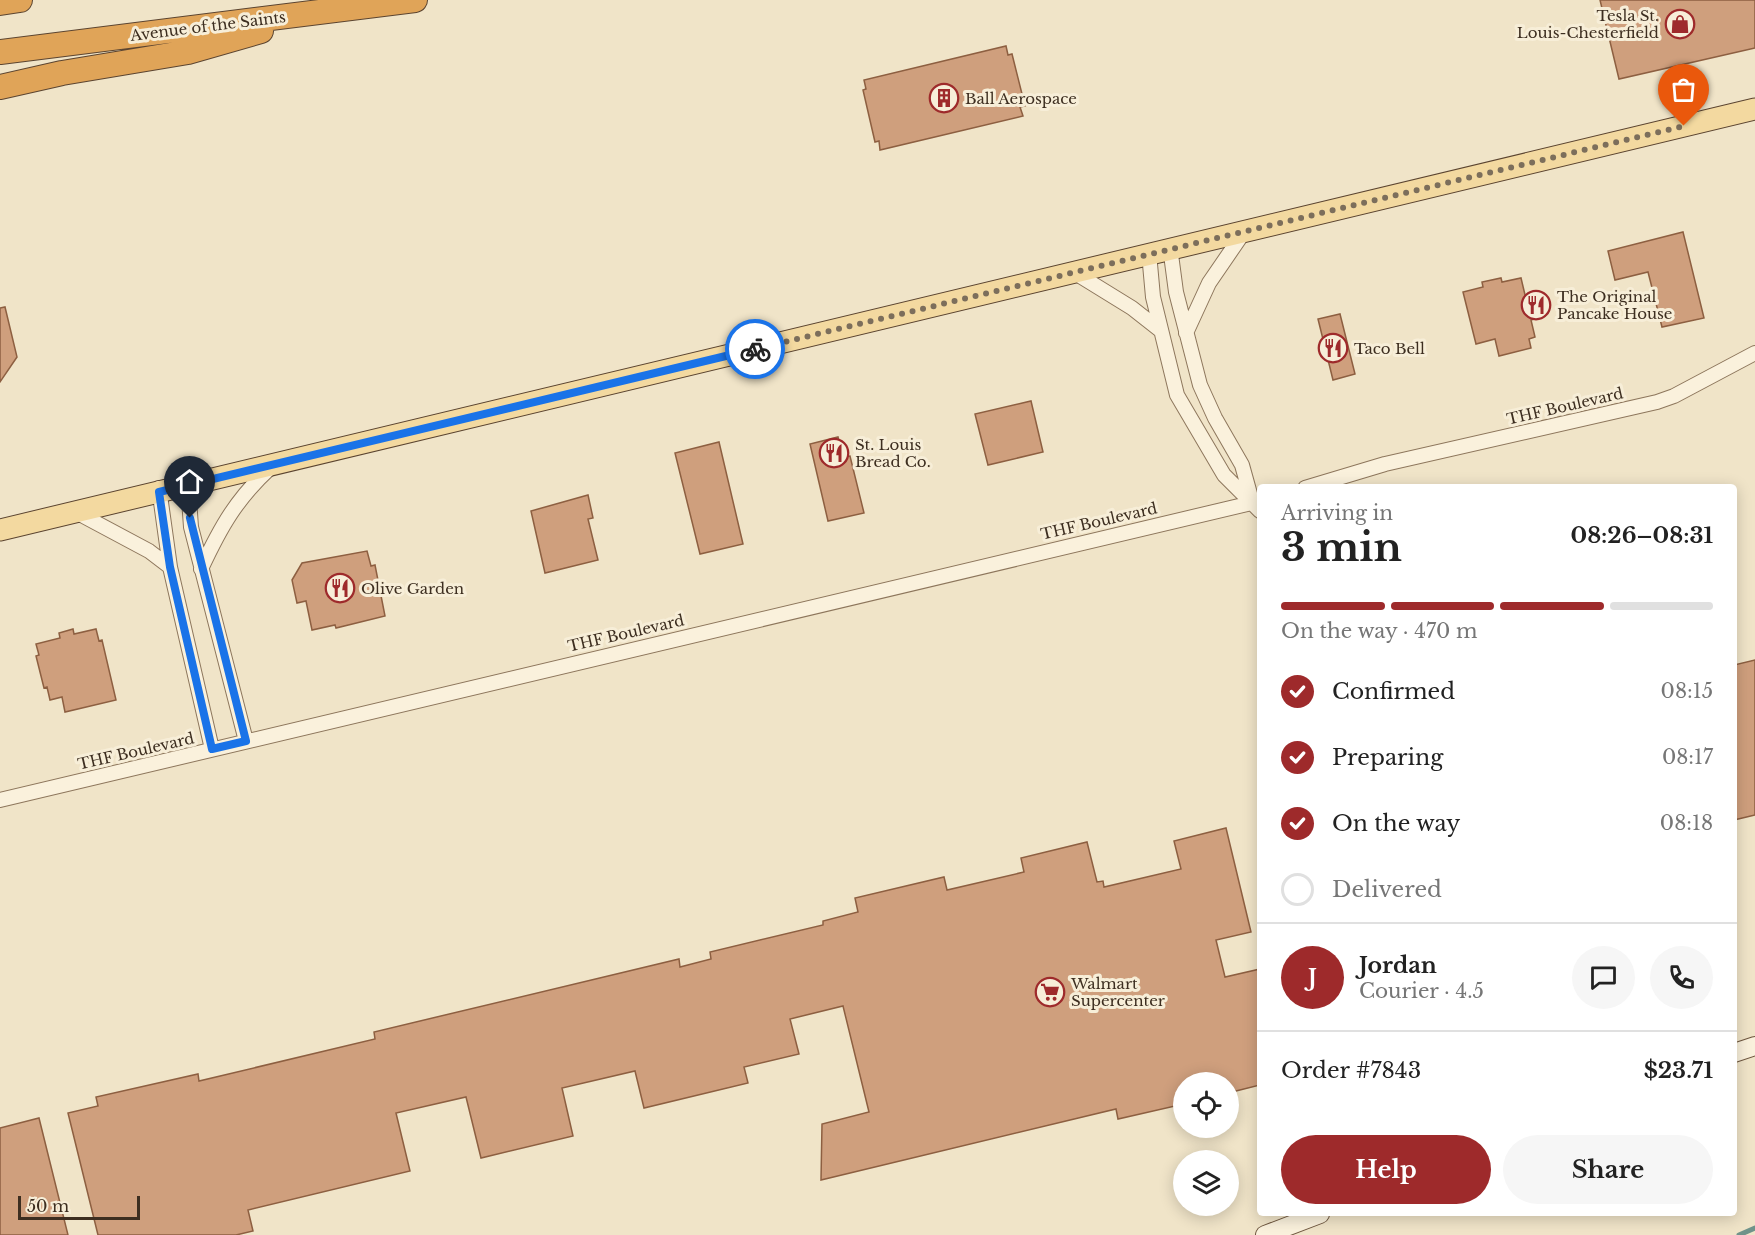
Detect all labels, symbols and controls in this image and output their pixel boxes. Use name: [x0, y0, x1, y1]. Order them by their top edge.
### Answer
place label: Tesla St. Louis-Chesterfield: [1517, 6, 1659, 42]
street label: Avenue of the Saints: [128, 7, 287, 45]
shop icon: Tesla St. Louis-Chesterfield: [1664, 8, 1696, 40]
pin: [1658, 64, 1709, 126]
icon: bag: [1667, 73, 1700, 106]
building icon: Ball Aerospace: [928, 82, 960, 114]
place label: Ball Aerospace: [965, 89, 1077, 108]
place label: The Original Pancake House: [1557, 287, 1672, 323]
restaurant icon: The Original Pancake House: [1520, 289, 1552, 321]
courier: [725, 319, 785, 379]
restaurant icon: Taco Bell: [1317, 332, 1349, 364]
icon: bike: [739, 333, 772, 366]
place label: Taco Bell: [1354, 339, 1425, 358]
street label: THF Boulevard: [1505, 383, 1625, 429]
place label: St. Louis Bread Co.: [855, 435, 931, 471]
restaurant icon: St. Louis Bread Co.: [818, 437, 850, 469]
pin: [164, 456, 215, 518]
icon: home: [173, 465, 206, 498]
street label: THF Boulevard: [1039, 498, 1159, 544]
text: Arriving in: [1281, 501, 1393, 525]
text: 08:26–08:31: [1571, 522, 1713, 549]
text: 3 min: [1281, 523, 1402, 572]
restaurant icon: Olive Garden: [324, 572, 356, 604]
place label: Olive Garden: [361, 579, 464, 598]
street label: THF Boulevard: [566, 610, 686, 656]
text: On the way · 470 m: [1281, 619, 1477, 643]
icon: check: [1281, 675, 1314, 708]
text: Confirmed: [1332, 678, 1455, 705]
text: 08:15: [1661, 679, 1713, 703]
street label: THF Boulevard: [76, 728, 196, 774]
icon: check: [1281, 741, 1314, 774]
text: Preparing: [1332, 744, 1443, 771]
text: 08:17: [1662, 745, 1713, 769]
icon: check: [1281, 807, 1314, 840]
text: On the way: [1332, 810, 1460, 837]
text: 08:18: [1660, 811, 1713, 835]
text: Delivered: [1332, 876, 1442, 903]
button: chat: [1572, 946, 1635, 1009]
button: phone: [1650, 946, 1713, 1009]
text: Jordan: [1359, 952, 1437, 979]
text: J: [1308, 964, 1317, 991]
place label: Walmart Supercenter: [1070, 974, 1166, 1010]
supermarket icon: Walmart Supercenter: [1034, 976, 1066, 1008]
text: Courier · 4.5: [1359, 979, 1484, 1003]
text: Order #7843: [1281, 1057, 1421, 1084]
text: $23.71: [1644, 1057, 1713, 1084]
map controls: [1173, 1072, 1239, 1216]
button: locate: [1173, 1072, 1239, 1138]
button: Help: [1281, 1135, 1491, 1204]
button: Share: [1503, 1135, 1713, 1204]
button: layers: [1173, 1150, 1239, 1216]
scale bar: [18, 1193, 140, 1220]
text: 50 m: [27, 1196, 69, 1216]

